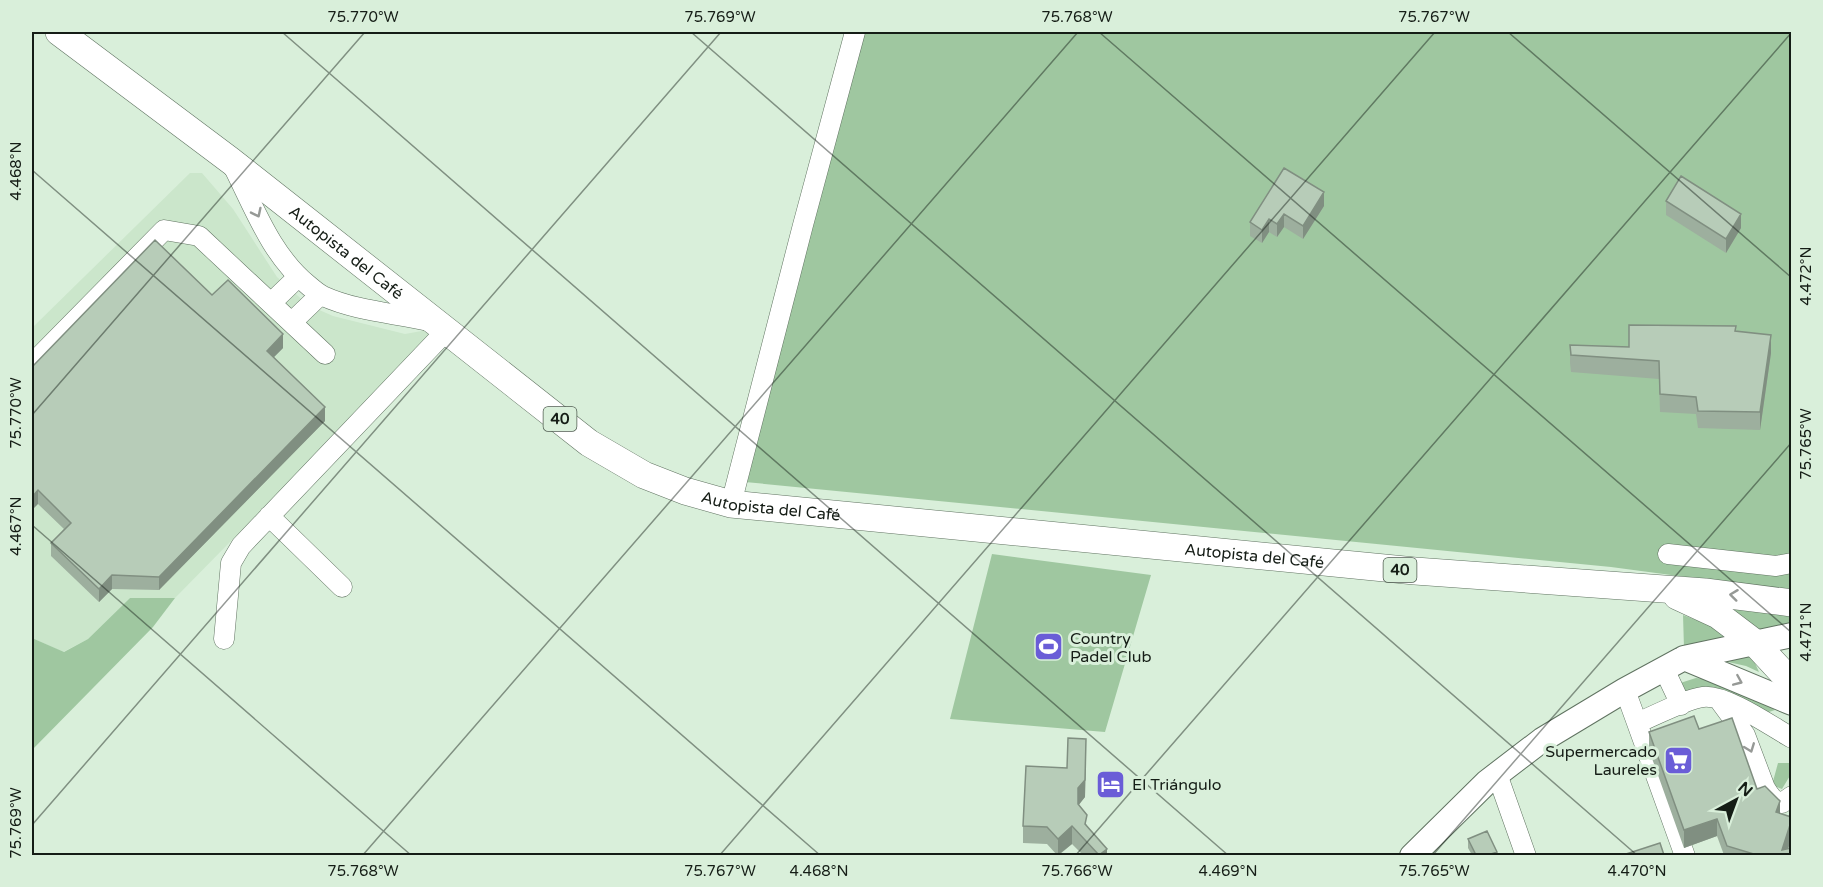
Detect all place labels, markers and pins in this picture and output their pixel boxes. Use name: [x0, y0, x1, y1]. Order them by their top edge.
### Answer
place label: Country Padel Club: [1070, 629, 1152, 667]
sports icon: Country Padel Club: [1033, 631, 1065, 663]
place label: Supermercado Laureles: [1545, 742, 1657, 780]
supermarket icon: Supermercado Laureles: [1662, 744, 1694, 776]
hotel icon: El Triángulo: [1095, 768, 1127, 800]
place label: El Triángulo: [1132, 775, 1222, 795]

